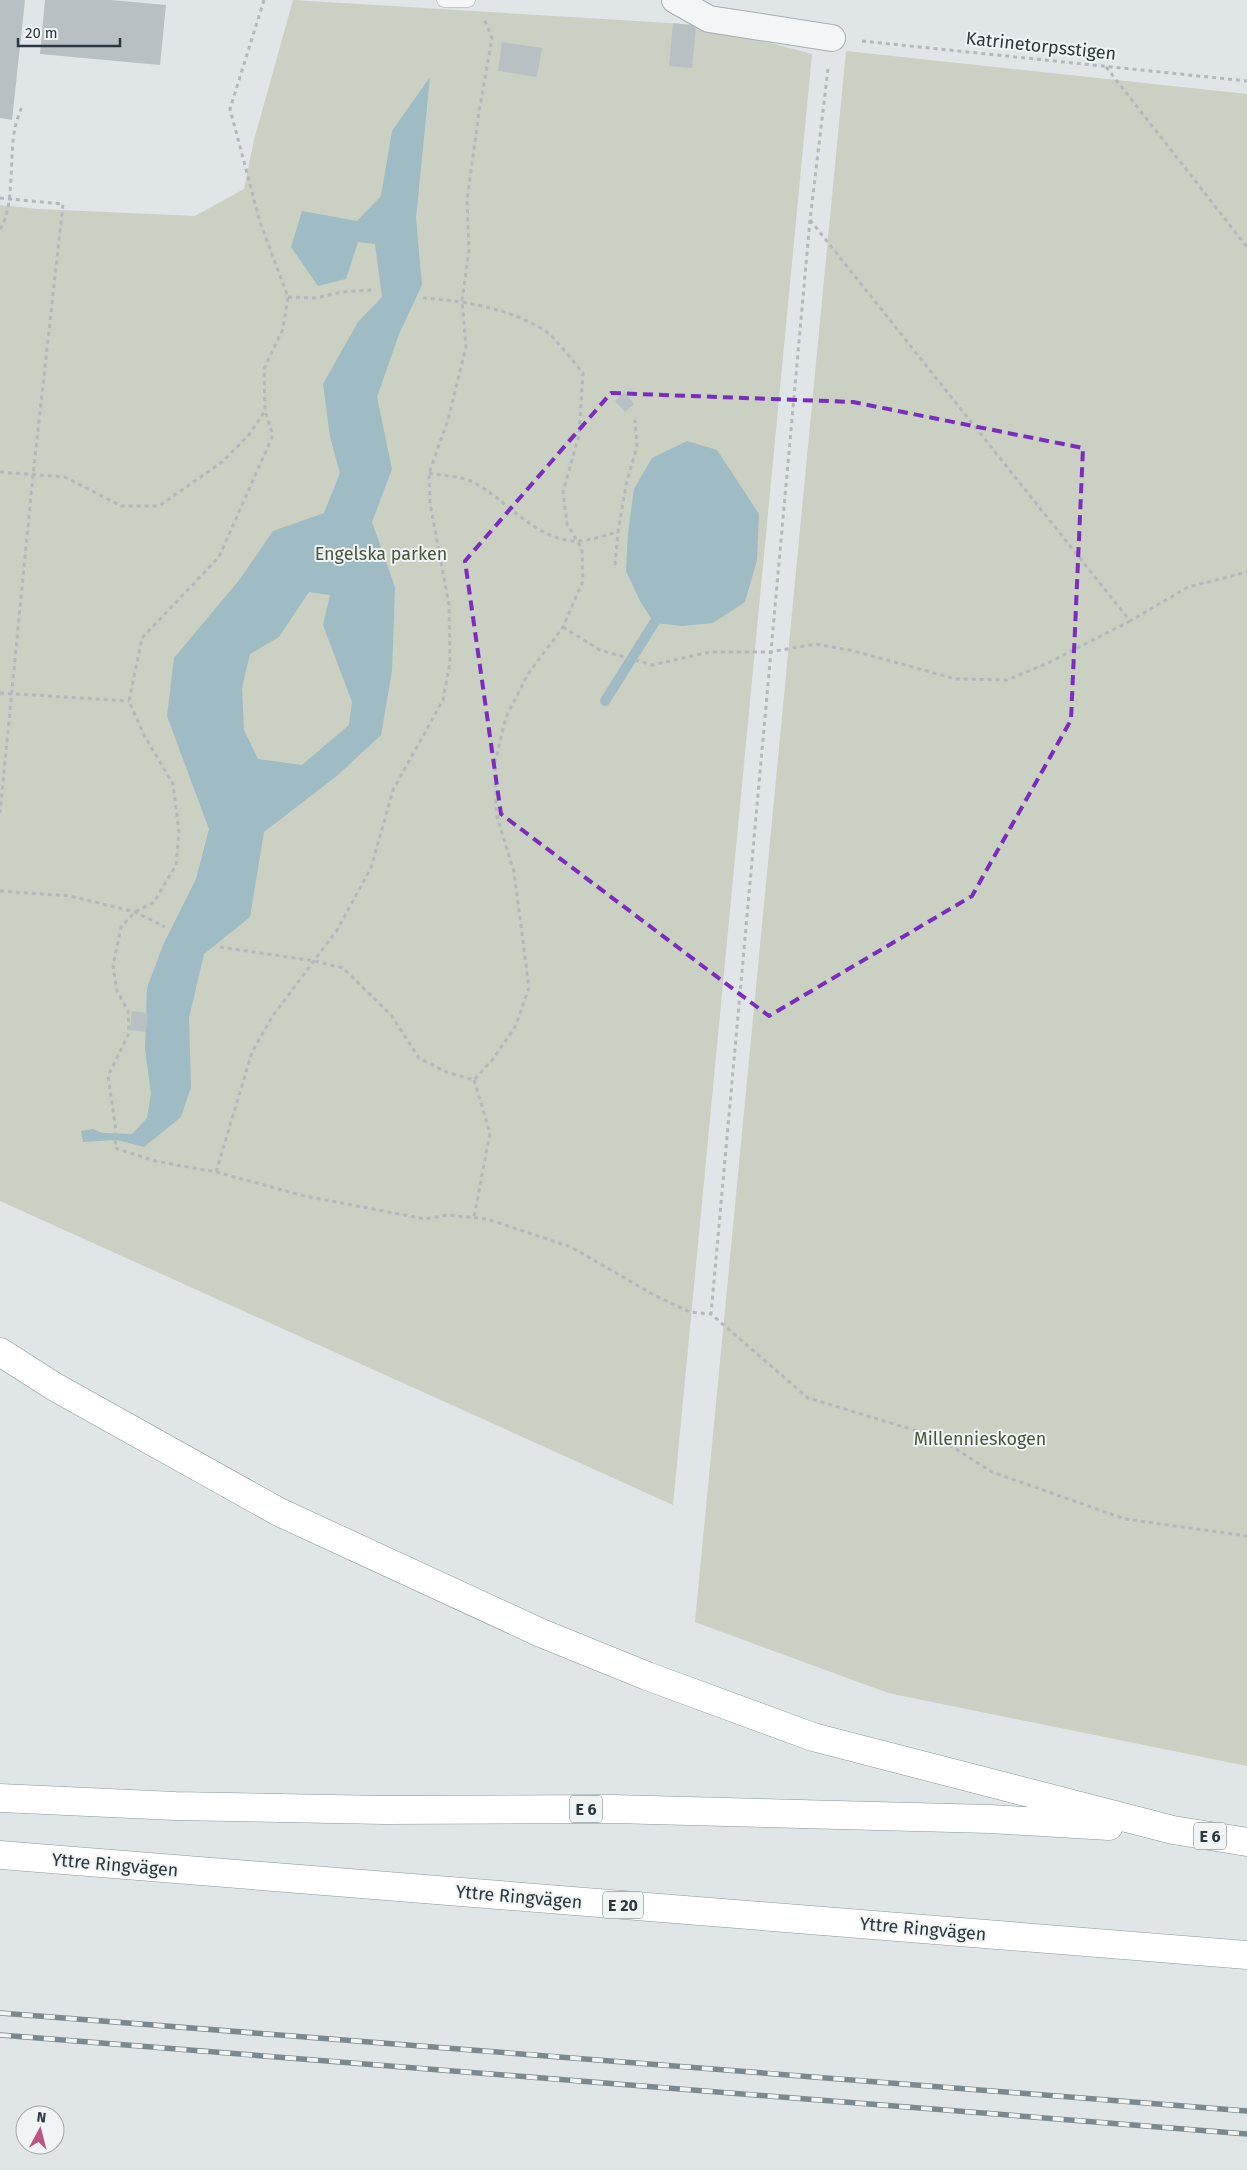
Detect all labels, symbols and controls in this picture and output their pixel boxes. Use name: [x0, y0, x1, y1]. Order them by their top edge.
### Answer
scale bar: [18, 15, 120, 47]
text: 20 m: [25, 24, 58, 42]
street label: Katrinetorpsstigen: [965, 27, 1117, 65]
park label: Engelska parken: [315, 543, 447, 565]
park label: Millennieskogen: [914, 1428, 1046, 1450]
road number: E 6: [570, 1796, 602, 1822]
road number: E 6: [1194, 1822, 1226, 1850]
street label: Yttre Ringvägen: [51, 1849, 179, 1881]
street label: Yttre Ringvägen: [455, 1881, 583, 1913]
road number: E 20: [603, 1892, 643, 1918]
street label: Yttre Ringvägen: [859, 1913, 987, 1945]
north arrow: [15, 2105, 65, 2155]
text: N: [36, 2109, 47, 2127]

